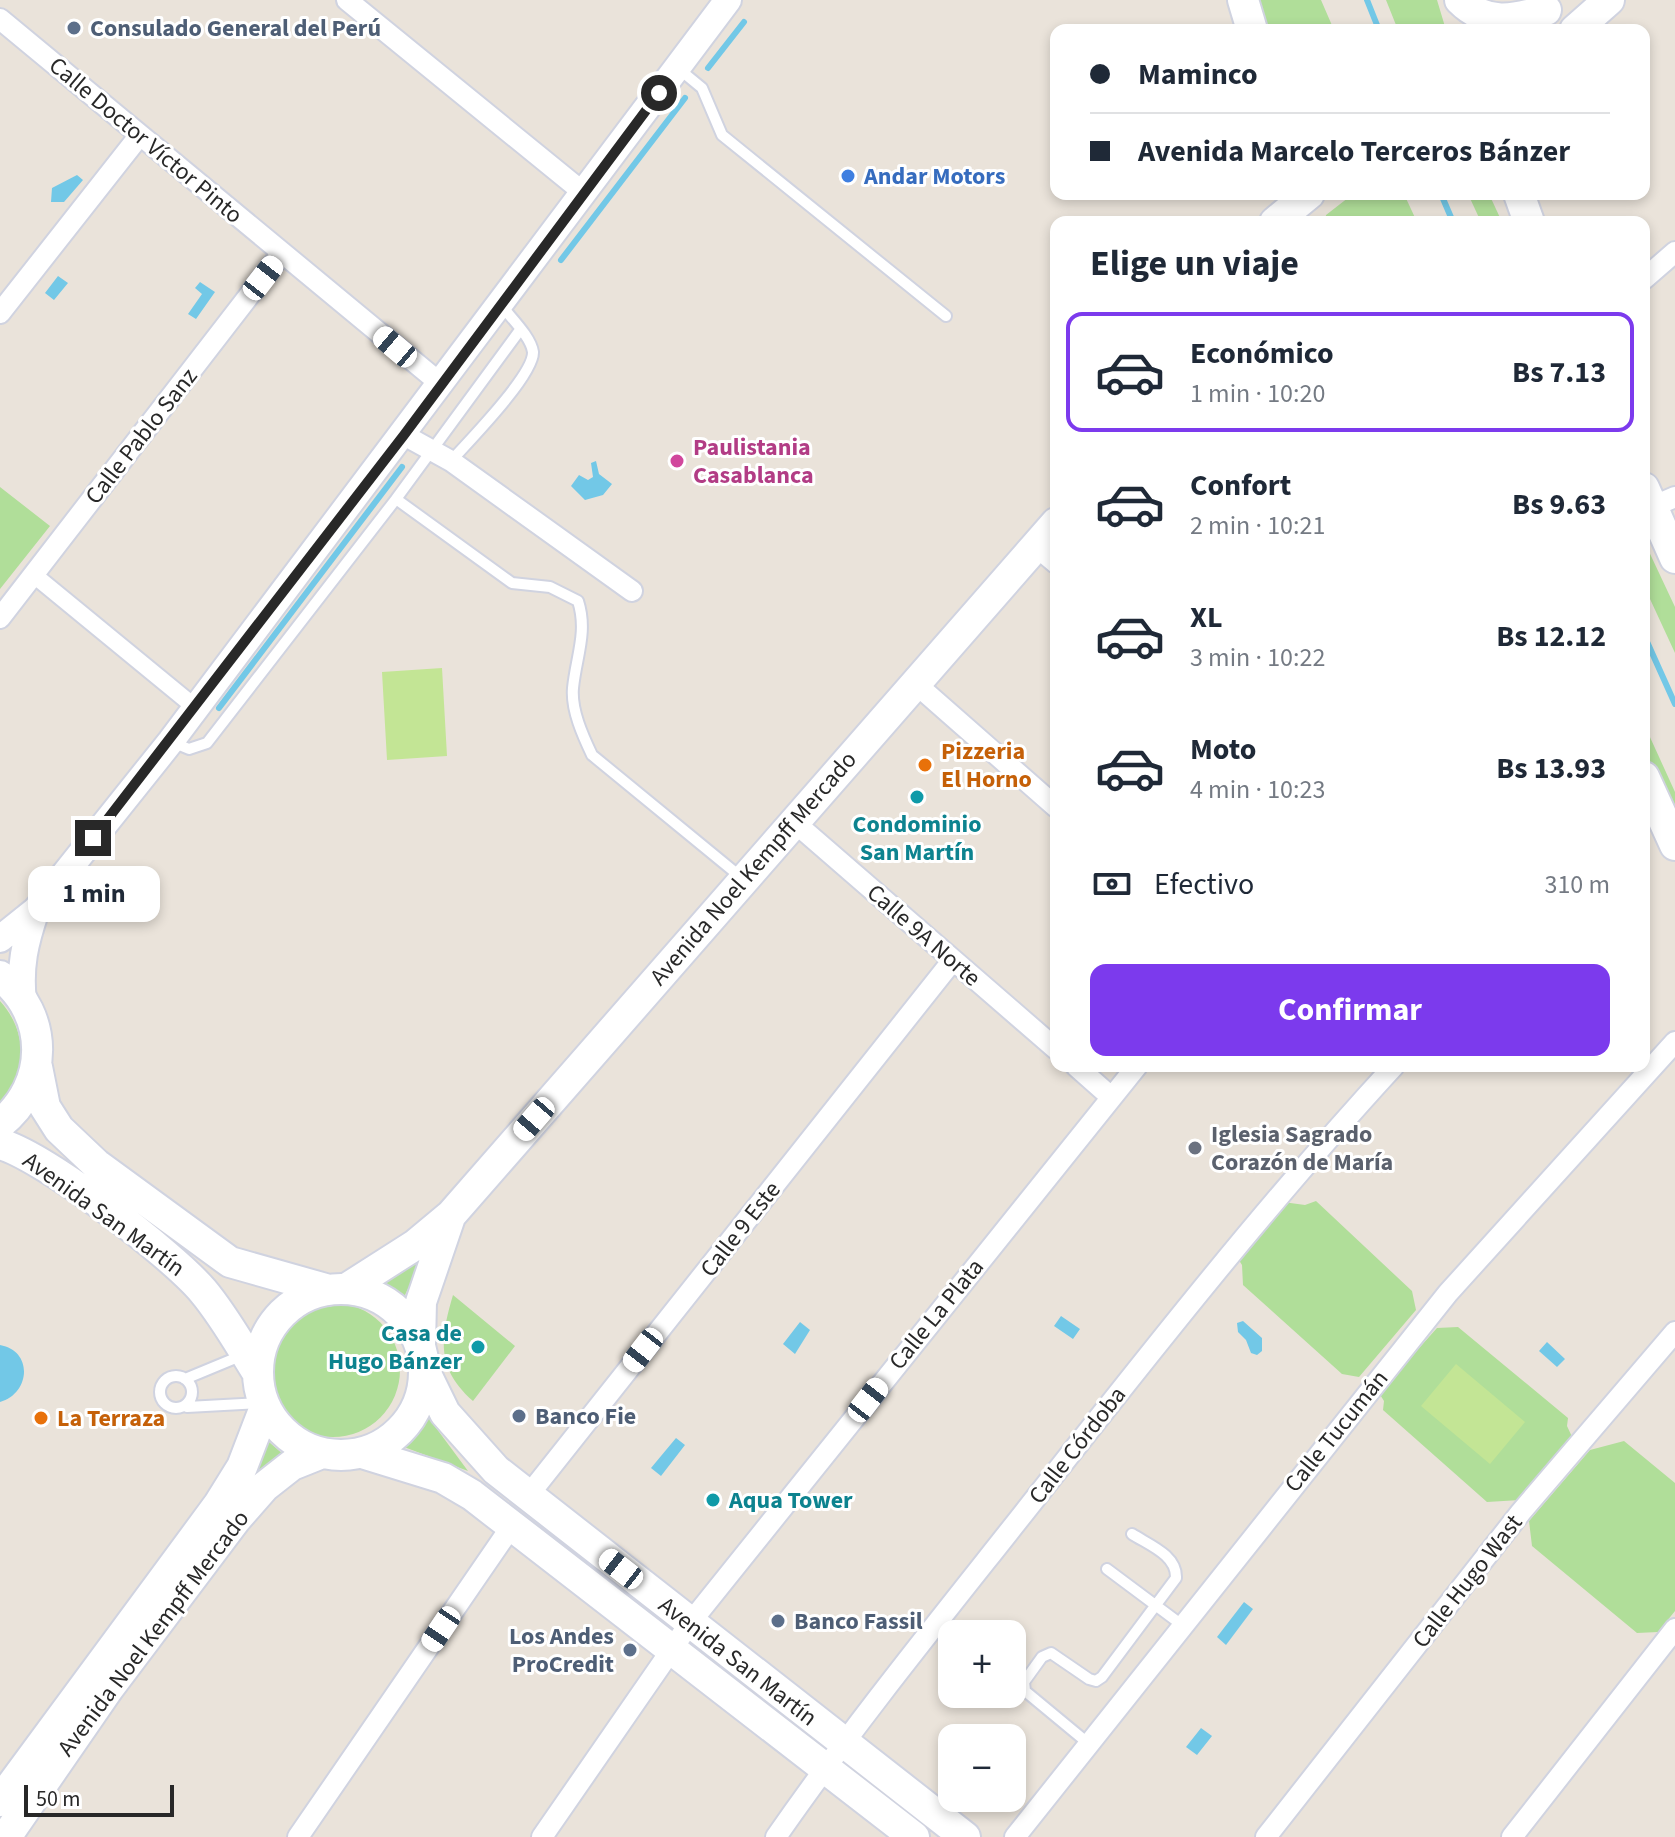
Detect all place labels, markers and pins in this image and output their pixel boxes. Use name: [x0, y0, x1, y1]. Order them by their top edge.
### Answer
place label: Consulado General del Perú: [90, 11, 381, 46]
marker: Consulado General del Perú: [65, 19, 83, 37]
place label: Andar Motors: [863, 159, 1005, 194]
marker: Andar Motors: [839, 167, 857, 185]
place label: Paulistania Casablanca: [693, 430, 814, 493]
marker: Paulistania Casablanca: [668, 452, 686, 470]
place label: Pizzeria El Horno: [941, 734, 1032, 797]
marker: Pizzeria El Horno: [916, 756, 934, 774]
marker: Condominio San Martín: [908, 788, 926, 806]
place label: Condominio San Martín: [853, 807, 981, 870]
place label: Iglesia Sagrado Corazón de María: [1211, 1117, 1393, 1180]
marker: Iglesia Sagrado Corazón de María: [1186, 1139, 1204, 1157]
place label: Casa de Hugo Bánzer: [328, 1316, 462, 1379]
marker: Casa de Hugo Bánzer: [469, 1338, 487, 1356]
place label: Banco Fie: [535, 1399, 636, 1434]
place label: La Terraza: [57, 1401, 165, 1436]
marker: Banco Fie: [510, 1407, 528, 1425]
marker: La Terraza: [32, 1409, 50, 1427]
place label: Aqua Tower: [728, 1483, 853, 1518]
marker: Aqua Tower: [704, 1491, 722, 1509]
place label: Banco Fassil: [794, 1604, 923, 1639]
marker: Banco Fassil: [769, 1612, 787, 1630]
place label: Los Andes ProCredit: [509, 1619, 614, 1682]
marker: Los Andes ProCredit: [621, 1641, 639, 1659]

